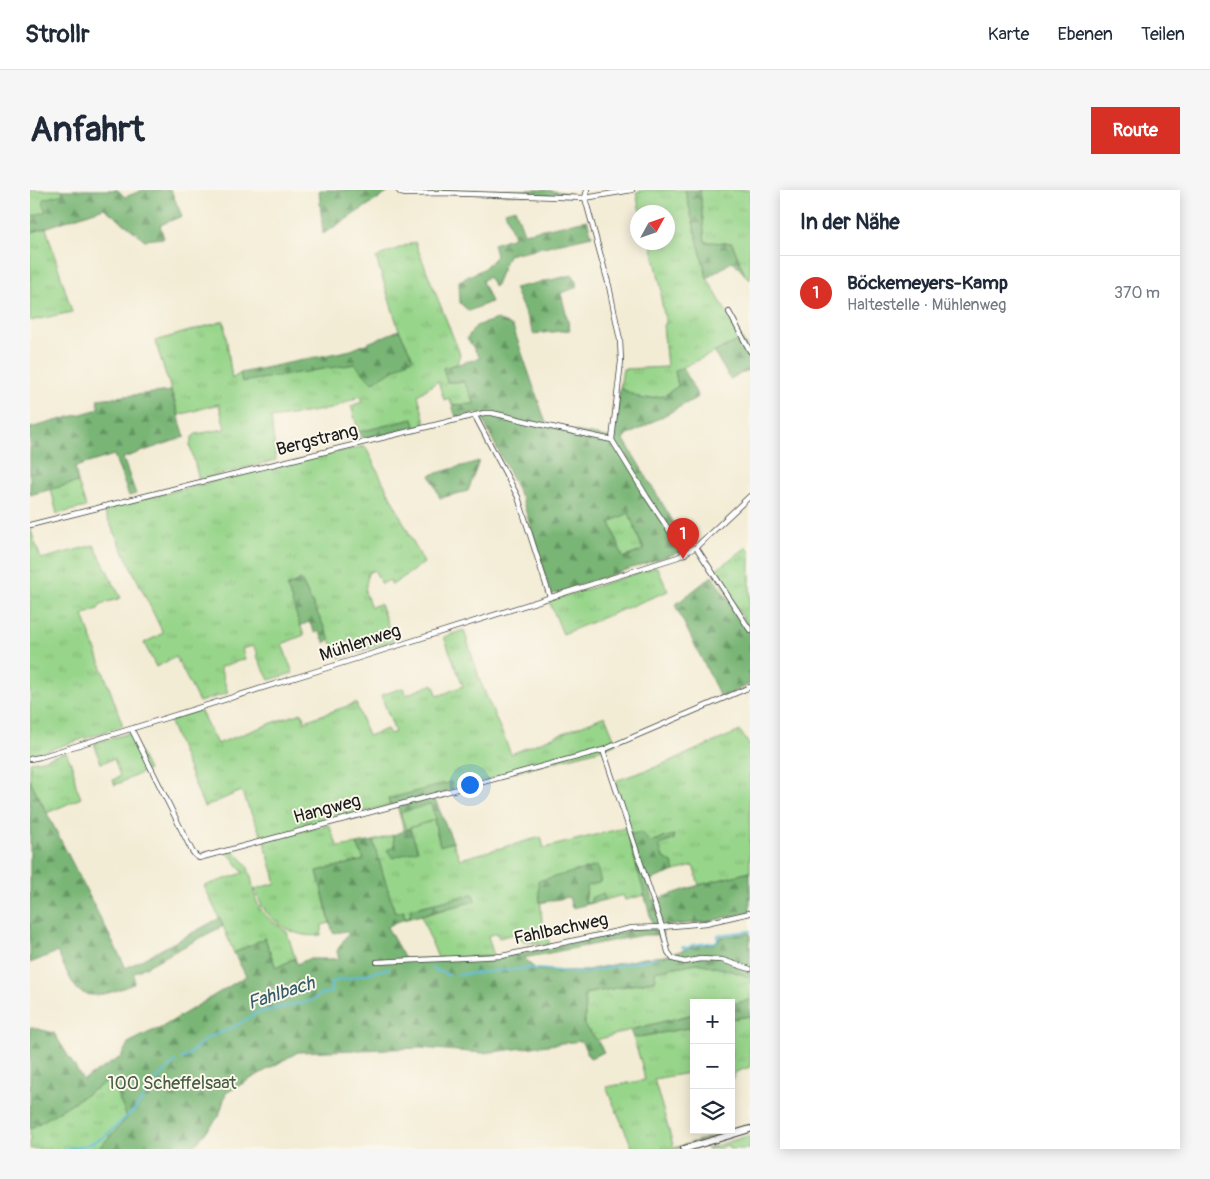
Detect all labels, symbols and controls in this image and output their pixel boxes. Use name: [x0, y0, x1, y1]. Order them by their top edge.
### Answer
text: Strollr: [25, 20, 90, 49]
text: Karte: [988, 23, 1029, 46]
text: Ebenen: [1057, 23, 1113, 46]
text: Teilen: [1141, 23, 1185, 46]
button: Route: [1091, 107, 1180, 154]
text: Anfahrt: [30, 108, 145, 152]
north arrow: [630, 205, 675, 250]
text: In der Nähe: [800, 209, 900, 236]
text: Böckemeyers-Kamp: [847, 271, 1008, 295]
text: 1: [813, 283, 819, 303]
text: 370 m: [1114, 283, 1160, 303]
text: Haltestelle · Mühlenweg: [847, 295, 1006, 315]
street label: Bergstrang: [274, 419, 360, 461]
pin: 1: [667, 518, 699, 559]
street label: Mühlenweg: [317, 619, 403, 667]
your location: [457, 772, 483, 798]
street label: Hangweg: [291, 789, 363, 829]
street label: Fahlbachweg: [512, 908, 610, 950]
water label: Fahlbach: [244, 971, 319, 1015]
map controls: [690, 999, 735, 1134]
button: +: [690, 999, 735, 1044]
button: −: [690, 1044, 735, 1089]
park label: 100 Scheffelsaat: [108, 1072, 237, 1095]
button: layers: [690, 1089, 735, 1134]

